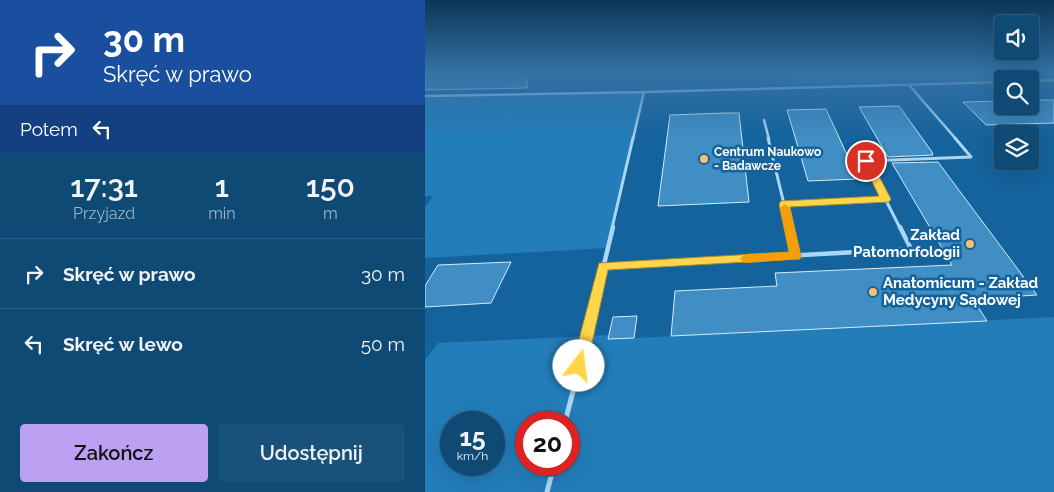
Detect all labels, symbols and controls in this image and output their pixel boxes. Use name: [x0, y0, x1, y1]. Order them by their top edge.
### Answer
map controls: [994, 15, 1039, 170]
button: sound: [994, 15, 1039, 60]
text: 30 m: [103, 19, 185, 60]
icon: right: [20, 20, 85, 85]
text: Skręć w prawo: [103, 61, 252, 87]
button: search: [994, 70, 1039, 115]
icon: left: [88, 115, 116, 143]
text: Potem: [20, 118, 78, 140]
button: layers: [994, 125, 1039, 170]
pin: [845, 140, 887, 182]
place label: Centrum Naukowo - Badawcze: [714, 145, 821, 173]
icon: arrive: [852, 147, 880, 175]
marker: Centrum Naukowo - Badawcze: [698, 153, 710, 165]
text: 17:31: [70, 169, 138, 204]
text: 1: [215, 169, 229, 204]
text: 150: [306, 169, 355, 204]
text: Przyjazd: [73, 204, 135, 223]
text: min: [208, 204, 236, 223]
text: m: [323, 204, 338, 223]
place label: Zakład Patomorfologii: [853, 226, 960, 261]
marker: Zakład Patomorfologii: [964, 238, 976, 250]
icon: right: [20, 260, 48, 288]
text: Skręć w prawo: [63, 263, 196, 285]
text: 30 m: [361, 263, 405, 285]
place label: Anatomicum - Zakład Medycyny Sądowej: [883, 274, 1039, 309]
marker: Anatomicum - Zakład Medycyny Sądowej: [867, 286, 879, 298]
icon: left: [20, 330, 48, 358]
text: Skręć w lewo: [63, 333, 183, 355]
text: 50 m: [361, 333, 405, 355]
position arrow: [552, 339, 604, 391]
speed limit sign: 20: [515, 411, 580, 476]
text: 15: [459, 422, 486, 452]
button: Zakończ: [20, 424, 208, 482]
button: Udostępnij: [218, 424, 405, 482]
text: km/h: [457, 449, 488, 463]

